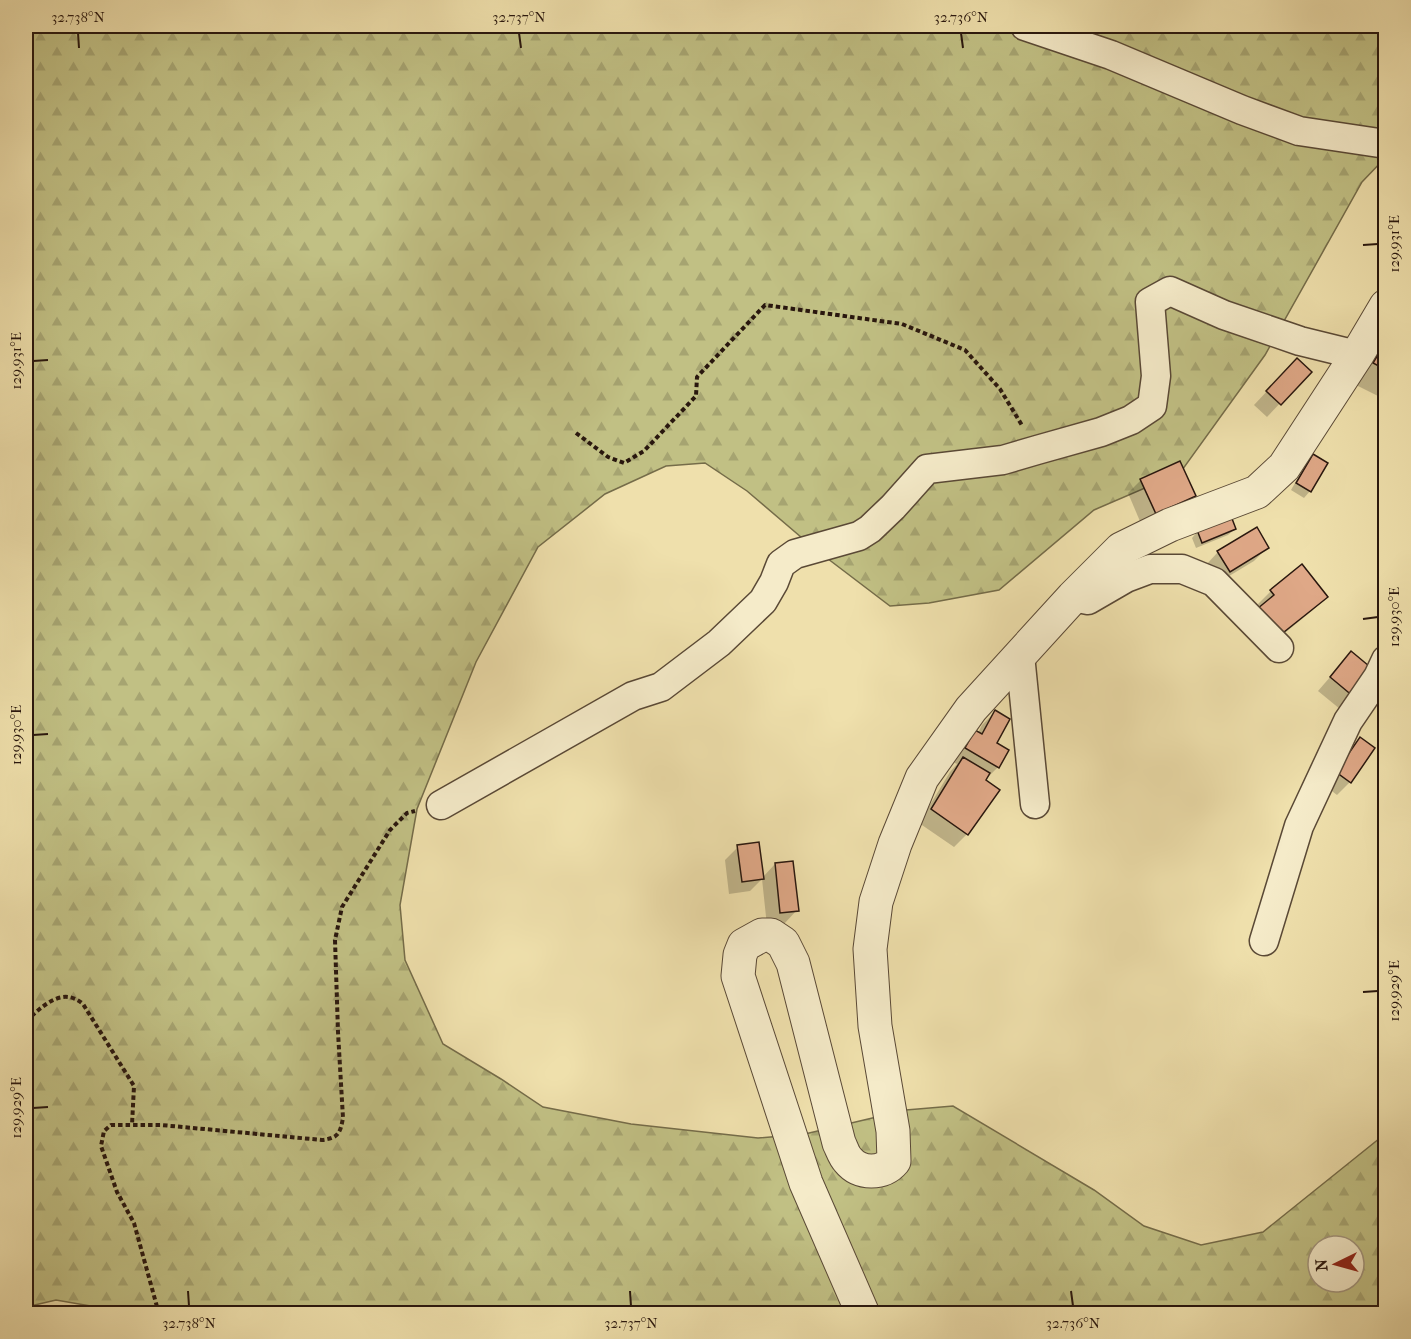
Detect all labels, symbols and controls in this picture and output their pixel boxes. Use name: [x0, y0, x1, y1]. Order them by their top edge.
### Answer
text: 32.738°N: [51, 8, 105, 26]
text: 32.737°N: [492, 8, 546, 26]
text: 32.736°N: [934, 8, 989, 26]
text: 129.931°E: [1385, 215, 1403, 273]
text: 129.931°E: [7, 332, 25, 390]
text: 129.930°E: [1385, 587, 1403, 647]
text: 129.930°E: [7, 705, 25, 765]
text: 129.929°E: [1385, 960, 1403, 1022]
text: 129.929°E: [7, 1077, 25, 1139]
north arrow: [1306, 1234, 1366, 1294]
text: N: [1311, 1258, 1332, 1272]
text: 32.738°N: [162, 1314, 216, 1332]
text: 32.737°N: [604, 1314, 658, 1332]
text: 32.736°N: [1046, 1314, 1101, 1332]

